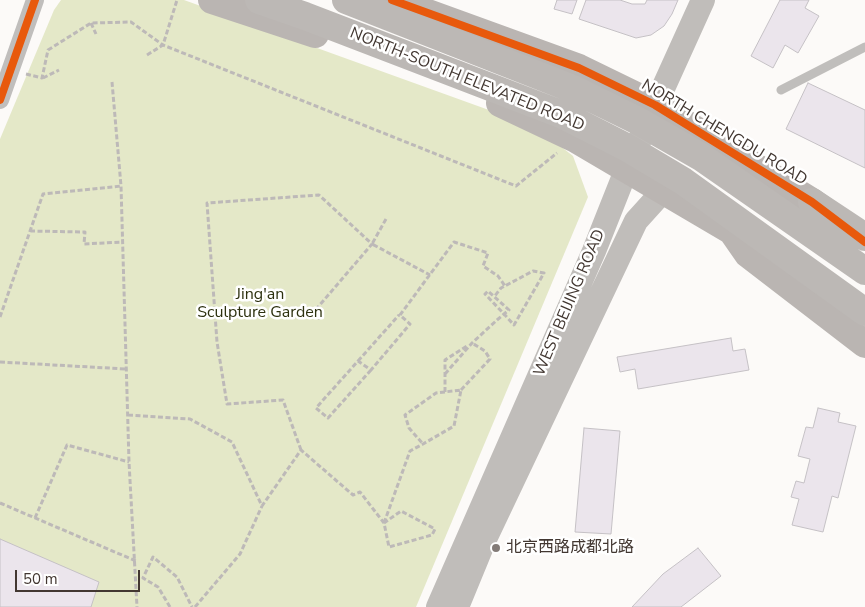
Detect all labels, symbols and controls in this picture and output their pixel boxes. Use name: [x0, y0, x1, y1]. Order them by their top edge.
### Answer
street label: NORTH-SOUTH ELEVATED ROAD: [347, 24, 587, 136]
street label: NORTH CHENGDU ROAD: [638, 76, 810, 190]
street label: WEST BEIJING ROAD: [530, 227, 610, 379]
park label: Jing'an Sculpture Garden: [197, 285, 323, 323]
place label: 北京西路成都北路: [506, 538, 634, 558]
marker: 北京西路成都北路: [490, 542, 502, 554]
scale bar: [18, 560, 142, 592]
text: 50 m: [23, 569, 58, 589]

